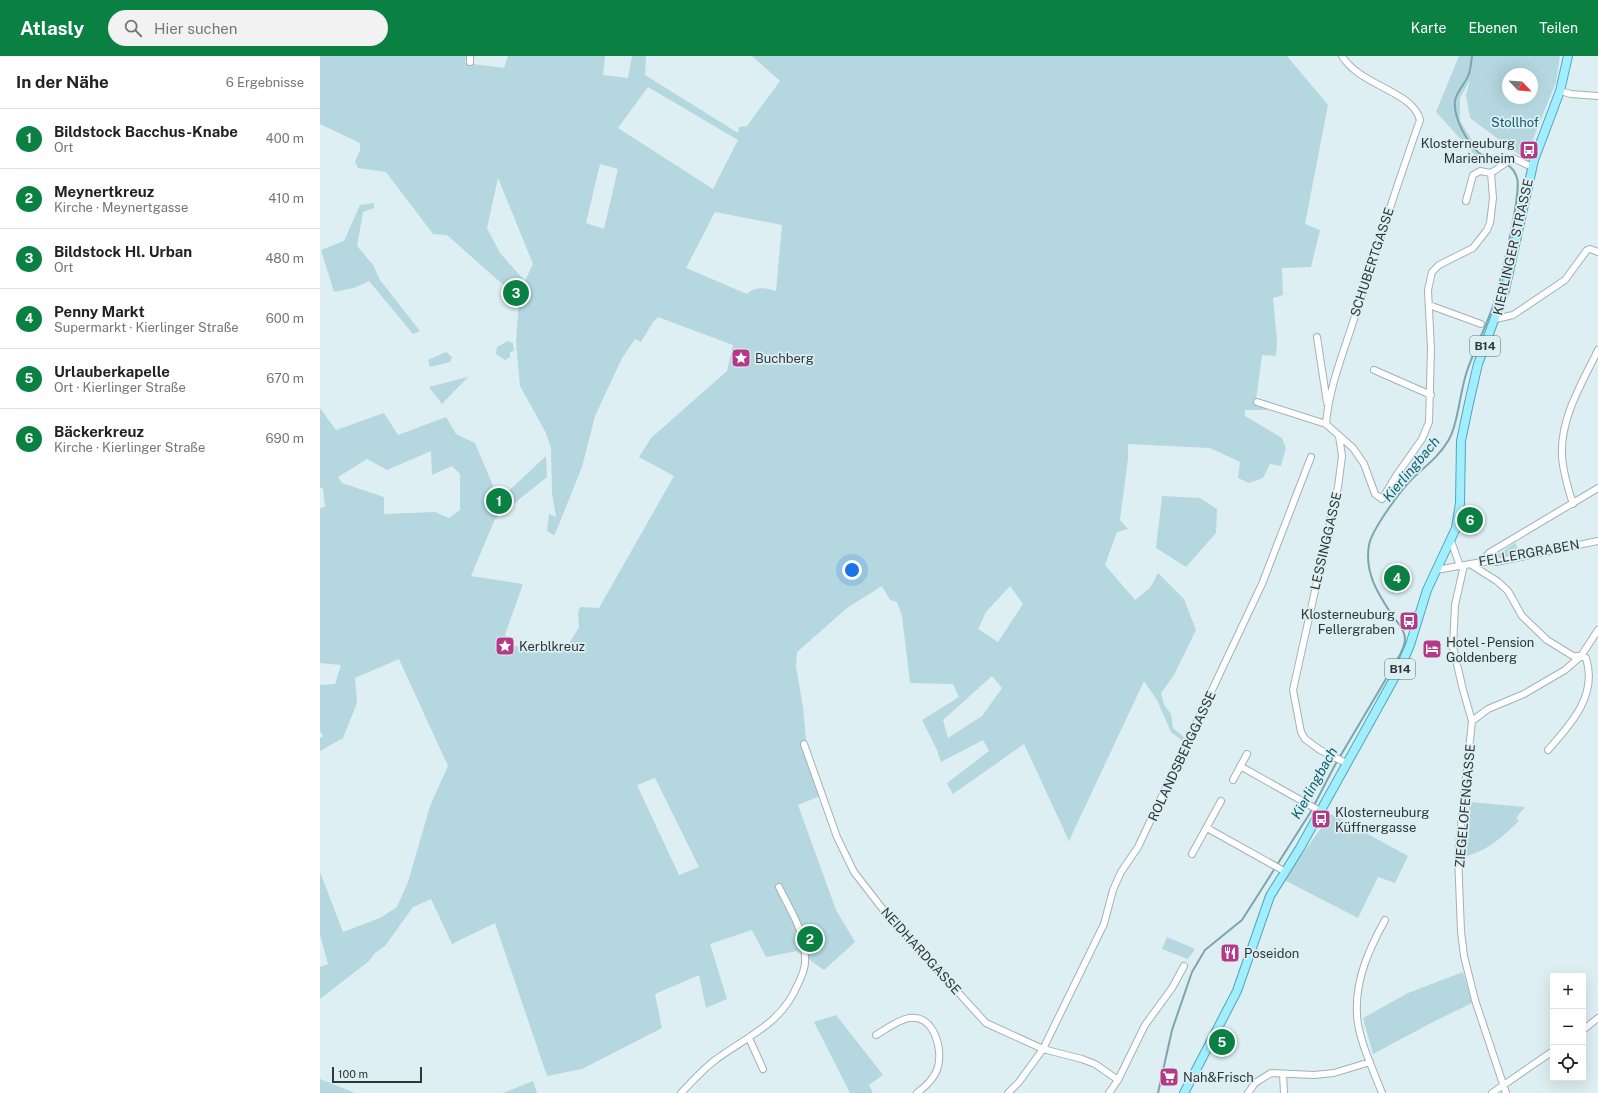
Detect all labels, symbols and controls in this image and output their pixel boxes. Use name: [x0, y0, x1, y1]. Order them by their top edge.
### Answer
search box: [108, 10, 388, 46]
text: Atlasly: [20, 17, 84, 39]
icon: search: [122, 17, 144, 39]
text: Hier suchen: [154, 20, 237, 37]
text: Karte: [1411, 20, 1446, 36]
text: Ebenen: [1468, 20, 1517, 36]
text: Teilen: [1539, 20, 1578, 36]
north arrow: [1502, 68, 1538, 104]
text: In der Nähe: [16, 72, 109, 92]
text: 6 Ergebnisse: [226, 75, 304, 90]
park label: Stollhof: [1491, 115, 1539, 130]
text: Bildstock Bacchus-Knabe: [54, 123, 238, 140]
text: 1: [26, 131, 32, 146]
text: 400 m: [266, 131, 304, 146]
place label: Klosterneuburg Marienheim: [1421, 136, 1515, 166]
bus stop icon: Klosterneuburg Marienheim: [1518, 139, 1540, 161]
text: Ort: [54, 140, 73, 155]
street label: KIERLINGER STRASSE: [1490, 177, 1536, 317]
text: Meynertkreuz: [54, 183, 154, 200]
text: 2: [25, 191, 33, 206]
text: 410 m: [268, 191, 304, 206]
text: Kirche · Meynertgasse: [54, 200, 188, 215]
street label: SCHUBERTGASSE: [1347, 206, 1397, 318]
text: Bildstock Hl. Urban: [54, 243, 192, 260]
text: 3: [25, 251, 33, 266]
text: 480 m: [265, 251, 304, 266]
text: Ort: [54, 260, 73, 275]
pin: 3: [503, 278, 529, 308]
text: Penny Markt: [54, 303, 145, 320]
text: 4: [25, 311, 33, 326]
text: 600 m: [266, 311, 304, 326]
text: Supermarkt · Kierlinger Straße: [54, 320, 239, 335]
road number: B14: [1470, 336, 1500, 356]
place icon: Buchberg: [730, 347, 752, 369]
place label: Buchberg: [755, 351, 814, 366]
text: Urlauberkapelle: [54, 363, 170, 380]
text: 5: [25, 371, 33, 386]
text: 670 m: [266, 371, 304, 386]
text: Ort · Kierlinger Straße: [54, 380, 186, 395]
text: Bäckerkreuz: [54, 423, 144, 440]
text: 6: [25, 431, 33, 446]
text: 690 m: [266, 431, 304, 446]
water label: Kierlingbach: [1379, 433, 1443, 505]
text: Kirche · Kierlinger Straße: [54, 440, 205, 455]
pin: 1: [486, 486, 512, 516]
street label: LESSINGGASSE: [1307, 490, 1345, 592]
pin: 6: [1457, 505, 1483, 535]
street label: FELLERGRABEN: [1477, 537, 1581, 569]
your location: [842, 560, 862, 580]
pin: 4: [1384, 563, 1410, 593]
place label: Klosterneuburg Fellergraben: [1301, 607, 1395, 637]
bus stop icon: Klosterneuburg Fellergraben: [1398, 610, 1420, 632]
place icon: Kerblkreuz: [494, 635, 516, 657]
place label: Hotel - Pension Goldenberg: [1446, 635, 1534, 665]
hotel icon: Hotel - Pension Goldenberg: [1421, 638, 1443, 660]
place label: Kerblkreuz: [519, 639, 585, 654]
road number: B14: [1385, 659, 1415, 679]
street label: ROLANDSBERGGASSE: [1145, 689, 1219, 823]
street label: ZIEGELOFENGASSE: [1452, 743, 1478, 869]
water label: Kierlingbach: [1288, 744, 1340, 822]
place label: Klosterneuburg Küffnergasse: [1335, 805, 1429, 835]
bus stop icon: Klosterneuburg Küffnergasse: [1310, 808, 1332, 830]
street label: NEIDHARDGASSE: [878, 904, 964, 998]
pin: 2: [797, 924, 823, 954]
restaurant icon: Poseidon: [1219, 942, 1241, 964]
place label: Poseidon: [1244, 946, 1299, 961]
map controls: [1550, 973, 1586, 1081]
button: +: [1550, 973, 1586, 1009]
button: −: [1550, 1009, 1586, 1045]
pin: 5: [1209, 1027, 1235, 1057]
button: locate: [1550, 1045, 1586, 1081]
scale bar: [332, 1065, 422, 1084]
supermarket icon: Nah&Frisch: [1158, 1066, 1180, 1088]
text: 100 m: [338, 1068, 368, 1080]
place label: Nah&Frisch: [1183, 1070, 1254, 1085]

